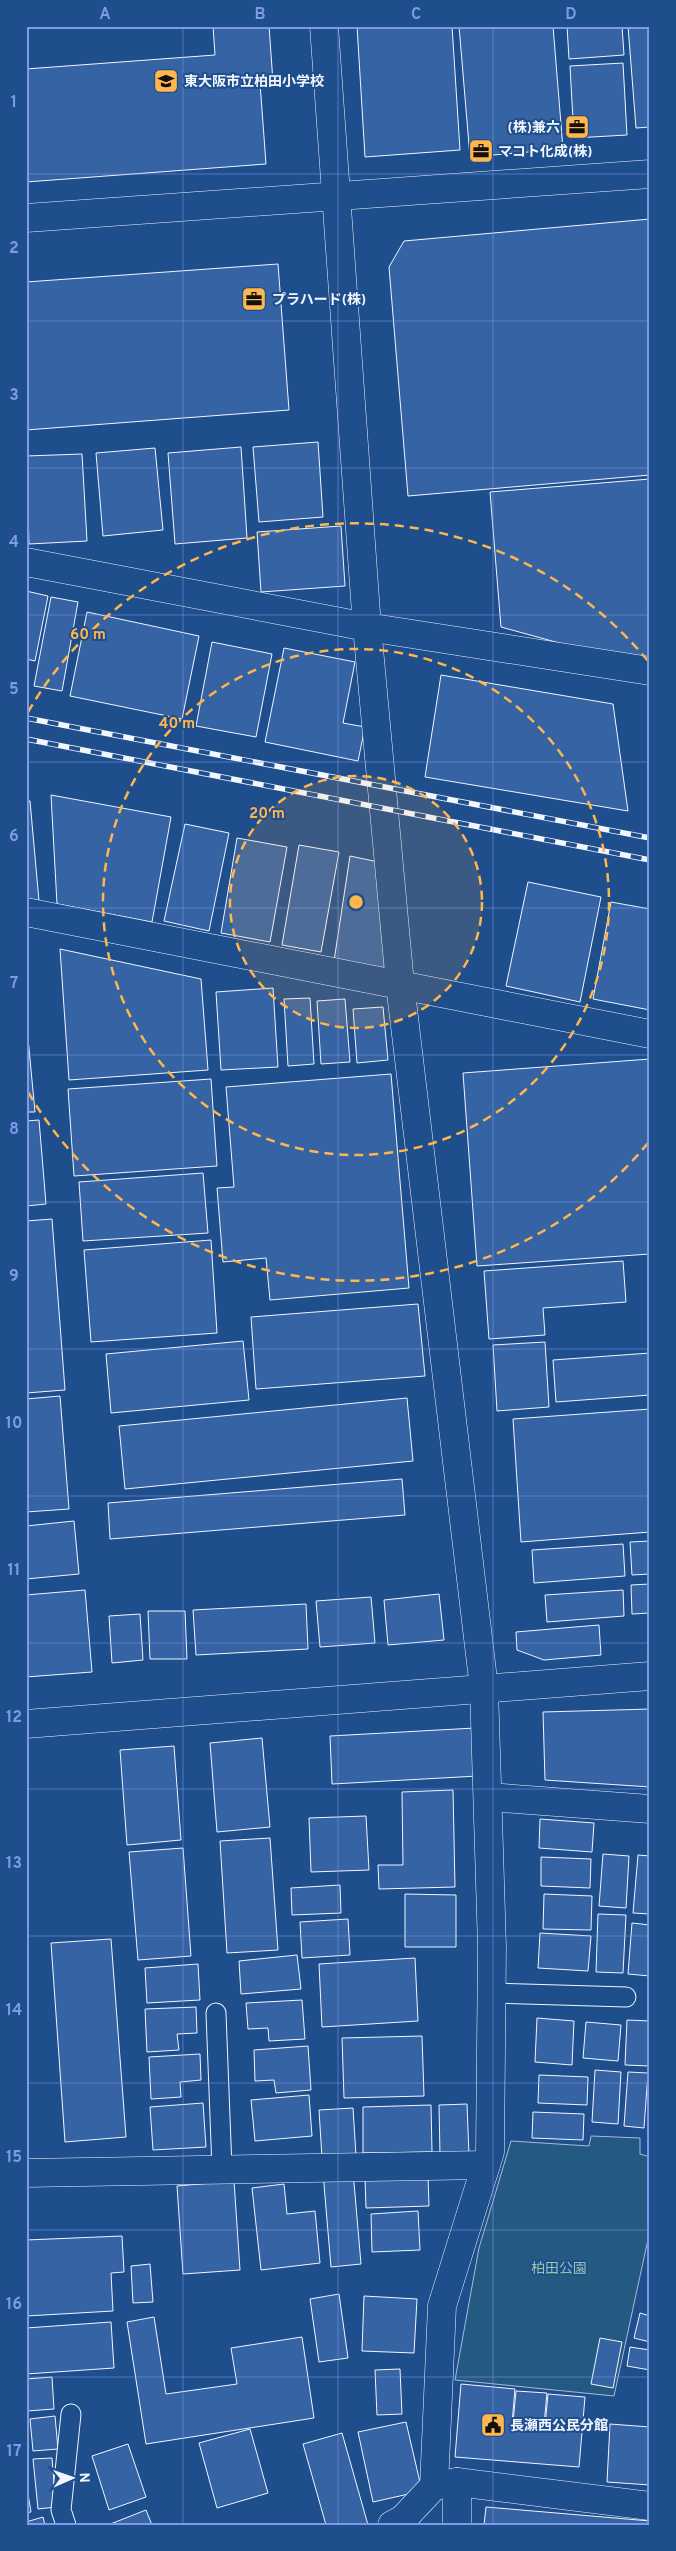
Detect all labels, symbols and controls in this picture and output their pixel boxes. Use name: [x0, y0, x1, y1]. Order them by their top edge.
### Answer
text: A: [99, 5, 111, 25]
text: B: [254, 5, 266, 25]
text: C: [411, 5, 421, 25]
text: D: [565, 5, 577, 25]
school or university icon: 東大阪市立柏田小学校: [153, 68, 179, 94]
place label: 東大阪市立柏田小学校: [184, 74, 324, 91]
text: 1: [11, 93, 17, 113]
office icon: (株)兼六: [564, 114, 590, 140]
place label: (株)兼六: [508, 120, 560, 137]
office icon: マコト化成(株): [468, 138, 494, 164]
place label: マコト化成(株): [498, 143, 592, 161]
text: 2: [9, 239, 19, 259]
office icon: プラハード(株): [241, 286, 267, 312]
place label: プラハード(株): [272, 292, 366, 309]
text: 3: [9, 386, 19, 406]
text: 4: [9, 533, 19, 553]
text: 60 m: [70, 626, 106, 645]
text: 5: [9, 680, 19, 700]
text: 40 m: [159, 715, 195, 734]
text: 20 m: [249, 805, 285, 824]
text: 6: [9, 827, 19, 847]
centre of rings: [347, 893, 365, 911]
text: 7: [10, 974, 18, 994]
text: 8: [9, 1120, 19, 1140]
text: 9: [9, 1267, 19, 1287]
text: 10: [6, 1414, 22, 1434]
text: 11: [8, 1561, 20, 1581]
text: 12: [6, 1708, 22, 1728]
text: 13: [6, 1854, 22, 1874]
text: 14: [6, 2001, 22, 2021]
text: 15: [6, 2148, 22, 2168]
park label: 柏田公園: [531, 2261, 587, 2278]
text: 16: [6, 2295, 22, 2315]
public building icon: 長瀬西公民分館: [480, 2412, 506, 2438]
place label: 長瀬西公民分館: [510, 2418, 608, 2435]
text: 17: [7, 2442, 21, 2462]
north arrow: [48, 2454, 98, 2504]
text: N: [75, 2472, 92, 2483]

